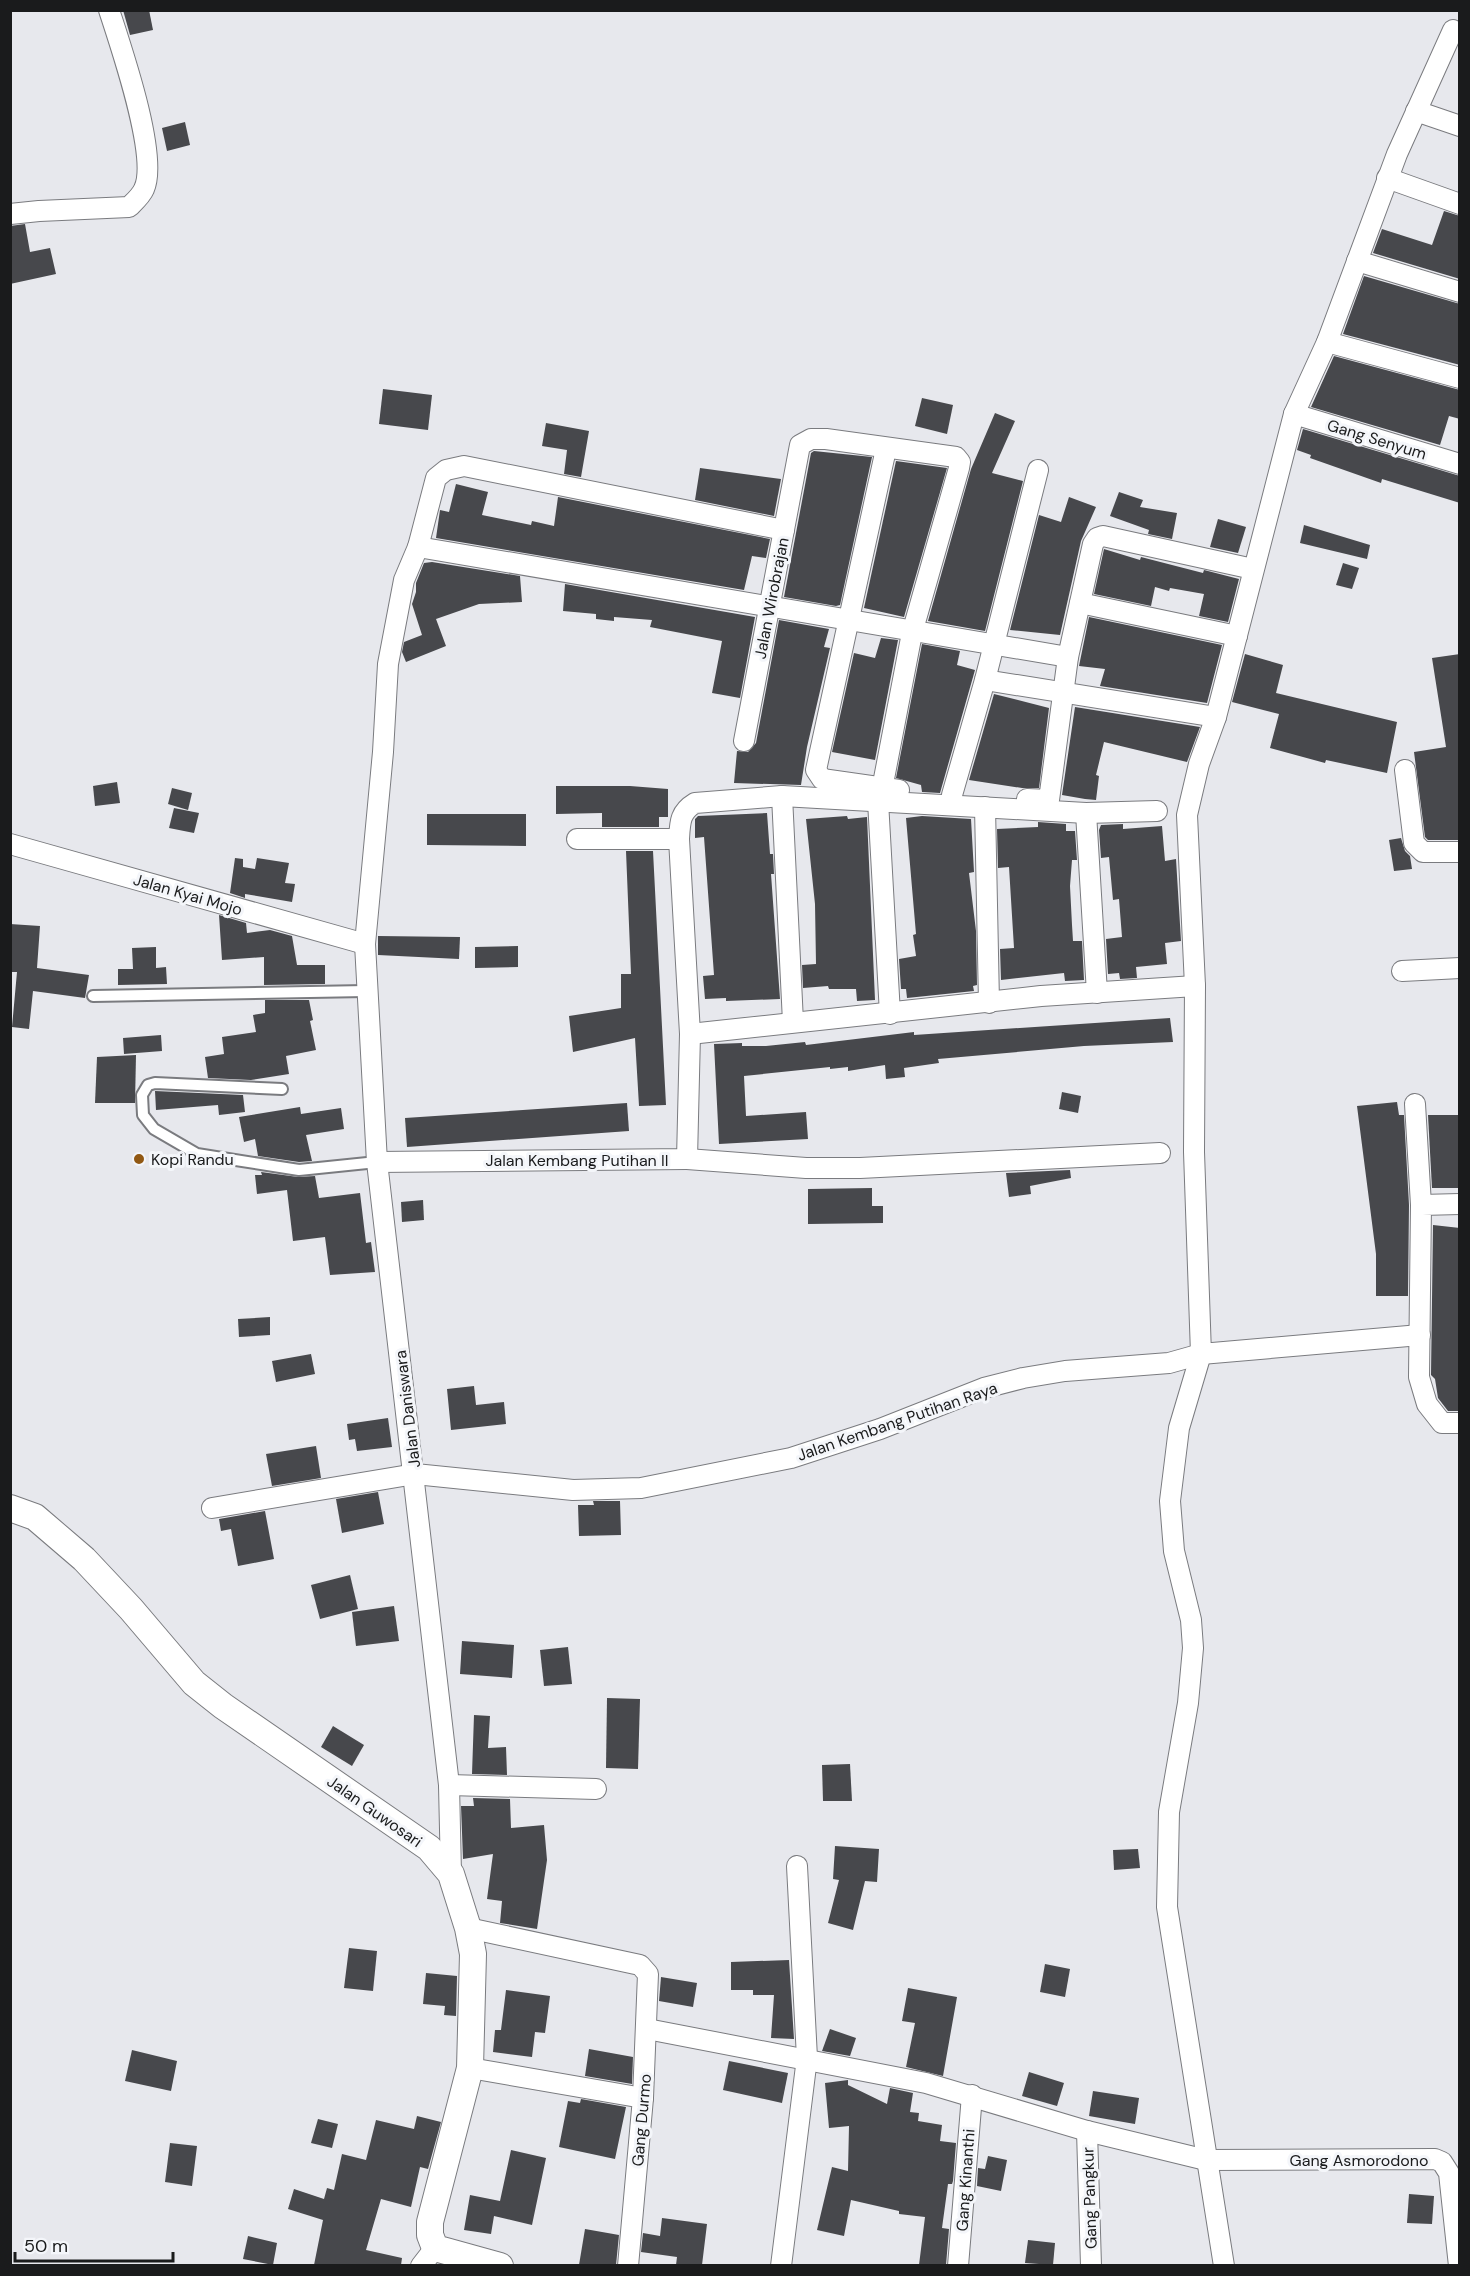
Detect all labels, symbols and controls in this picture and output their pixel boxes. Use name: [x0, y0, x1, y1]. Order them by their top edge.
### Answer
street label: Gang Senyum: [1325, 414, 1429, 465]
street label: Jalan Wirobrajan: [749, 536, 794, 661]
street label: Jalan Kyai Mojo: [131, 869, 245, 920]
place label: Kopi Randu: [151, 1149, 234, 1170]
street label: Jalan Kembang Putihan II: [485, 1150, 669, 1171]
marker: Kopi Randu: [132, 1152, 146, 1166]
street label: Jalan Daniswara: [390, 1349, 425, 1469]
street label: Jalan Kembang Putihan Raya: [794, 1377, 1000, 1466]
street label: Jalan Guwosari: [323, 1771, 426, 1852]
street label: Gang Durmo: [627, 2073, 656, 2167]
street label: Gang Kinanthi: [951, 2128, 980, 2232]
street label: Gang Pangkur: [1077, 2147, 1102, 2249]
street label: Gang Asmorodono: [1290, 2150, 1428, 2171]
scale bar: [15, 2225, 172, 2263]
text: 50 m: [24, 2234, 68, 2258]

